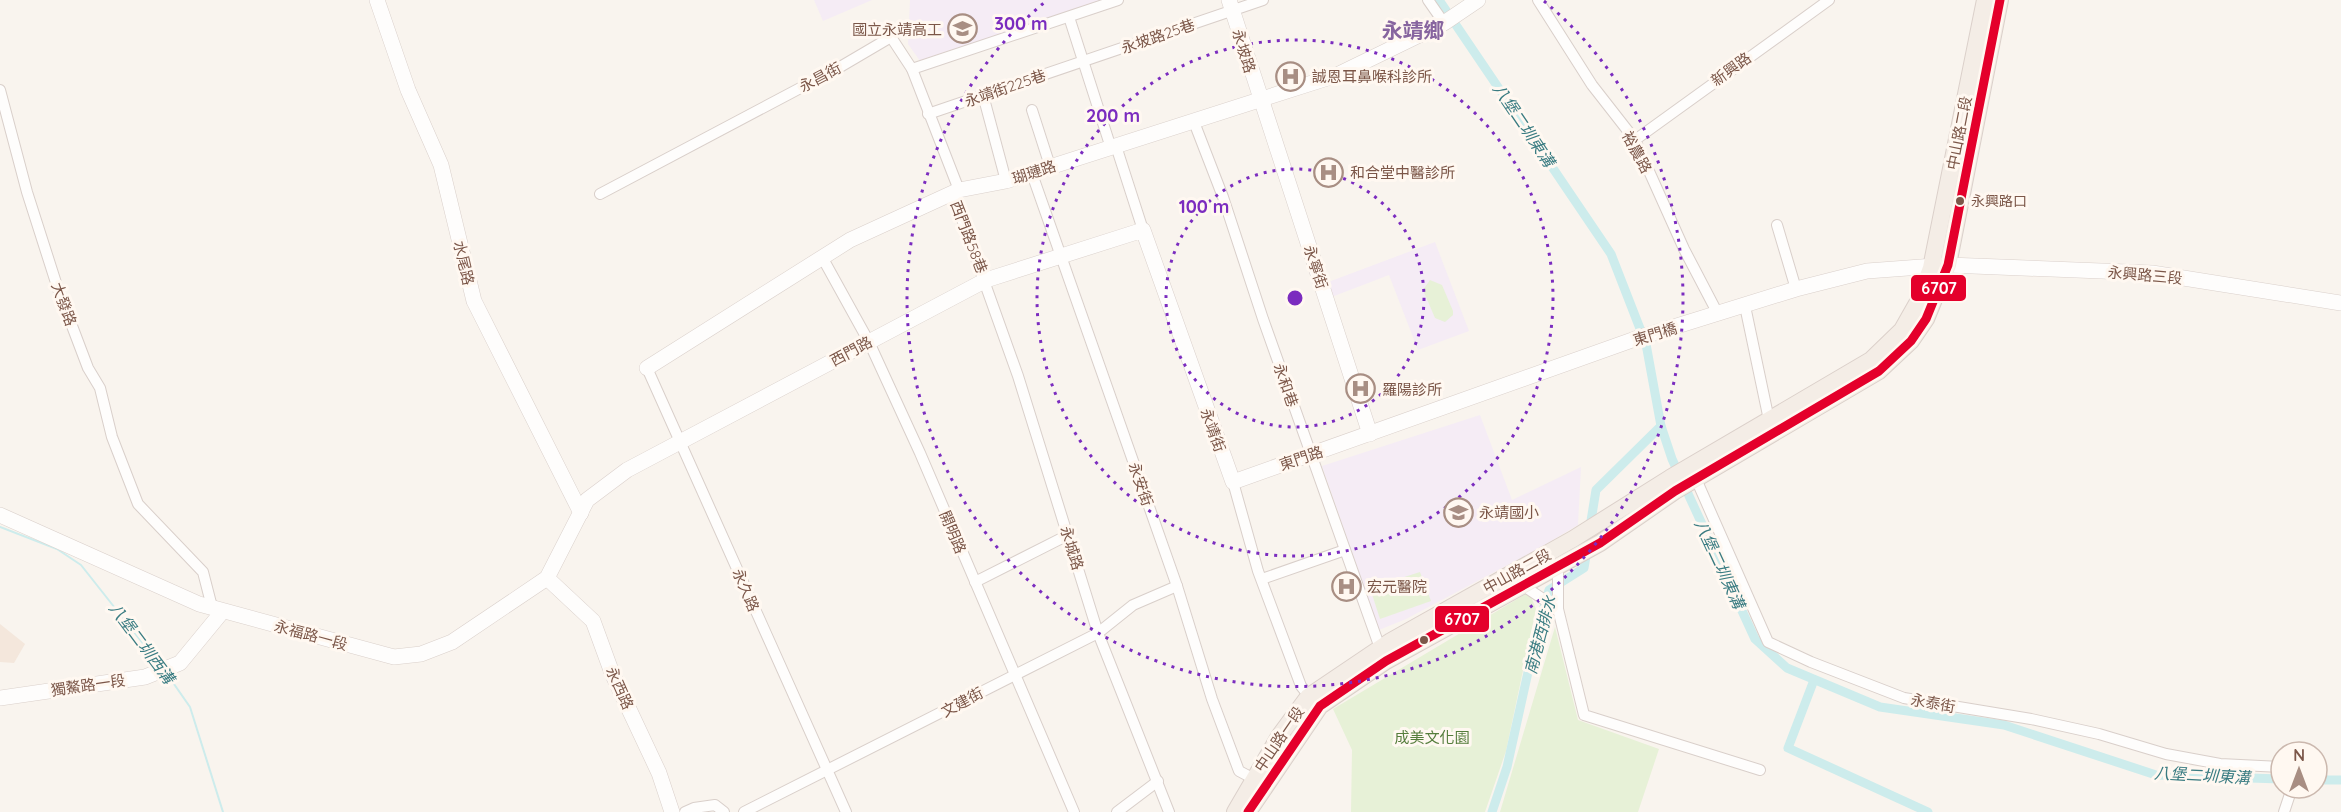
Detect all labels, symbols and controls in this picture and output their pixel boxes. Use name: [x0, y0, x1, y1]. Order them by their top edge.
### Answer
text: 300 m: [994, 12, 1048, 35]
school or university icon: 國立永靖高工: [947, 13, 979, 45]
street label: 永坡路25巷: [1119, 15, 1197, 57]
district label: 永靖鄉: [1382, 17, 1445, 43]
place label: 國立永靖高工: [852, 20, 942, 39]
street label: 永坡路: [1228, 27, 1260, 75]
street label: 新興路: [1707, 48, 1755, 90]
street label: 永昌街: [796, 58, 844, 96]
hospital icon: 誠恩耳鼻喉科診所: [1275, 60, 1307, 92]
street label: 永靖街225巷: [962, 65, 1048, 111]
place label: 誠恩耳鼻喉科診所: [1312, 67, 1432, 86]
water label: 八堡二圳東溝: [1489, 80, 1560, 172]
street label: 中山路二段: [1943, 94, 1975, 172]
text: 200 m: [1086, 104, 1140, 127]
street label: 裕農路: [1618, 128, 1656, 176]
street label: 瑚璉路: [1010, 156, 1058, 188]
hospital icon: 和合堂中醫診所: [1313, 156, 1345, 188]
place label: 和合堂中醫診所: [1350, 163, 1455, 182]
place label: 永興路口: [1971, 192, 2027, 210]
text: 100 m: [1179, 195, 1229, 218]
marker: 永興路口: [1954, 195, 1966, 207]
street label: 西門路58巷: [946, 198, 992, 276]
street label: 水尾路: [450, 239, 478, 287]
street label: 永寧街: [1300, 243, 1332, 291]
street label: 永興路三段: [2107, 262, 2183, 288]
line badge: 6707: [1910, 274, 1967, 302]
text: 6707: [1921, 278, 1957, 298]
street label: 大發路: [47, 280, 81, 328]
centre of rings: [1285, 288, 1305, 308]
street label: 東門橋: [1631, 318, 1679, 350]
street label: 西門路: [827, 332, 875, 370]
street label: 永和巷: [1270, 361, 1302, 409]
hospital icon: 羅陽診所: [1345, 373, 1377, 405]
place label: 羅陽診所: [1382, 380, 1442, 399]
street label: 永靖街: [1196, 406, 1230, 454]
street label: 東門路: [1277, 442, 1325, 474]
street label: 永安街: [1125, 460, 1157, 508]
school or university icon: 永靖國小: [1442, 496, 1474, 528]
place label: 永靖國小: [1479, 503, 1539, 522]
street label: 開明路: [935, 508, 971, 556]
water label: 八堡二圳東溝: [1691, 516, 1750, 614]
street label: 永城路: [1056, 524, 1088, 572]
street label: 中山路二段: [1480, 545, 1554, 597]
street label: 永久路: [728, 566, 764, 614]
hospital icon: 宏元醫院: [1330, 570, 1362, 602]
place label: 宏元醫院: [1367, 577, 1427, 596]
water label: 南港西排水: [1520, 593, 1560, 676]
water label: 八堡二圳西溝: [105, 599, 180, 689]
line badge: 6707: [1434, 605, 1490, 633]
text: 6707: [1444, 609, 1480, 629]
street label: 永福路一段: [272, 616, 350, 654]
unlabelled marker: [1418, 634, 1430, 646]
street label: 永西路: [602, 664, 638, 712]
street label: 獨鰲路一段: [50, 670, 126, 700]
street label: 文建街: [938, 683, 986, 721]
street label: 永泰街: [1909, 690, 1957, 716]
street label: 中山路一段: [1250, 703, 1308, 775]
park label: 成美文化園: [1394, 728, 1470, 747]
north arrow: [2269, 740, 2329, 800]
text: N: [2293, 745, 2305, 765]
water label: 八堡二圳東溝: [2154, 763, 2252, 788]

